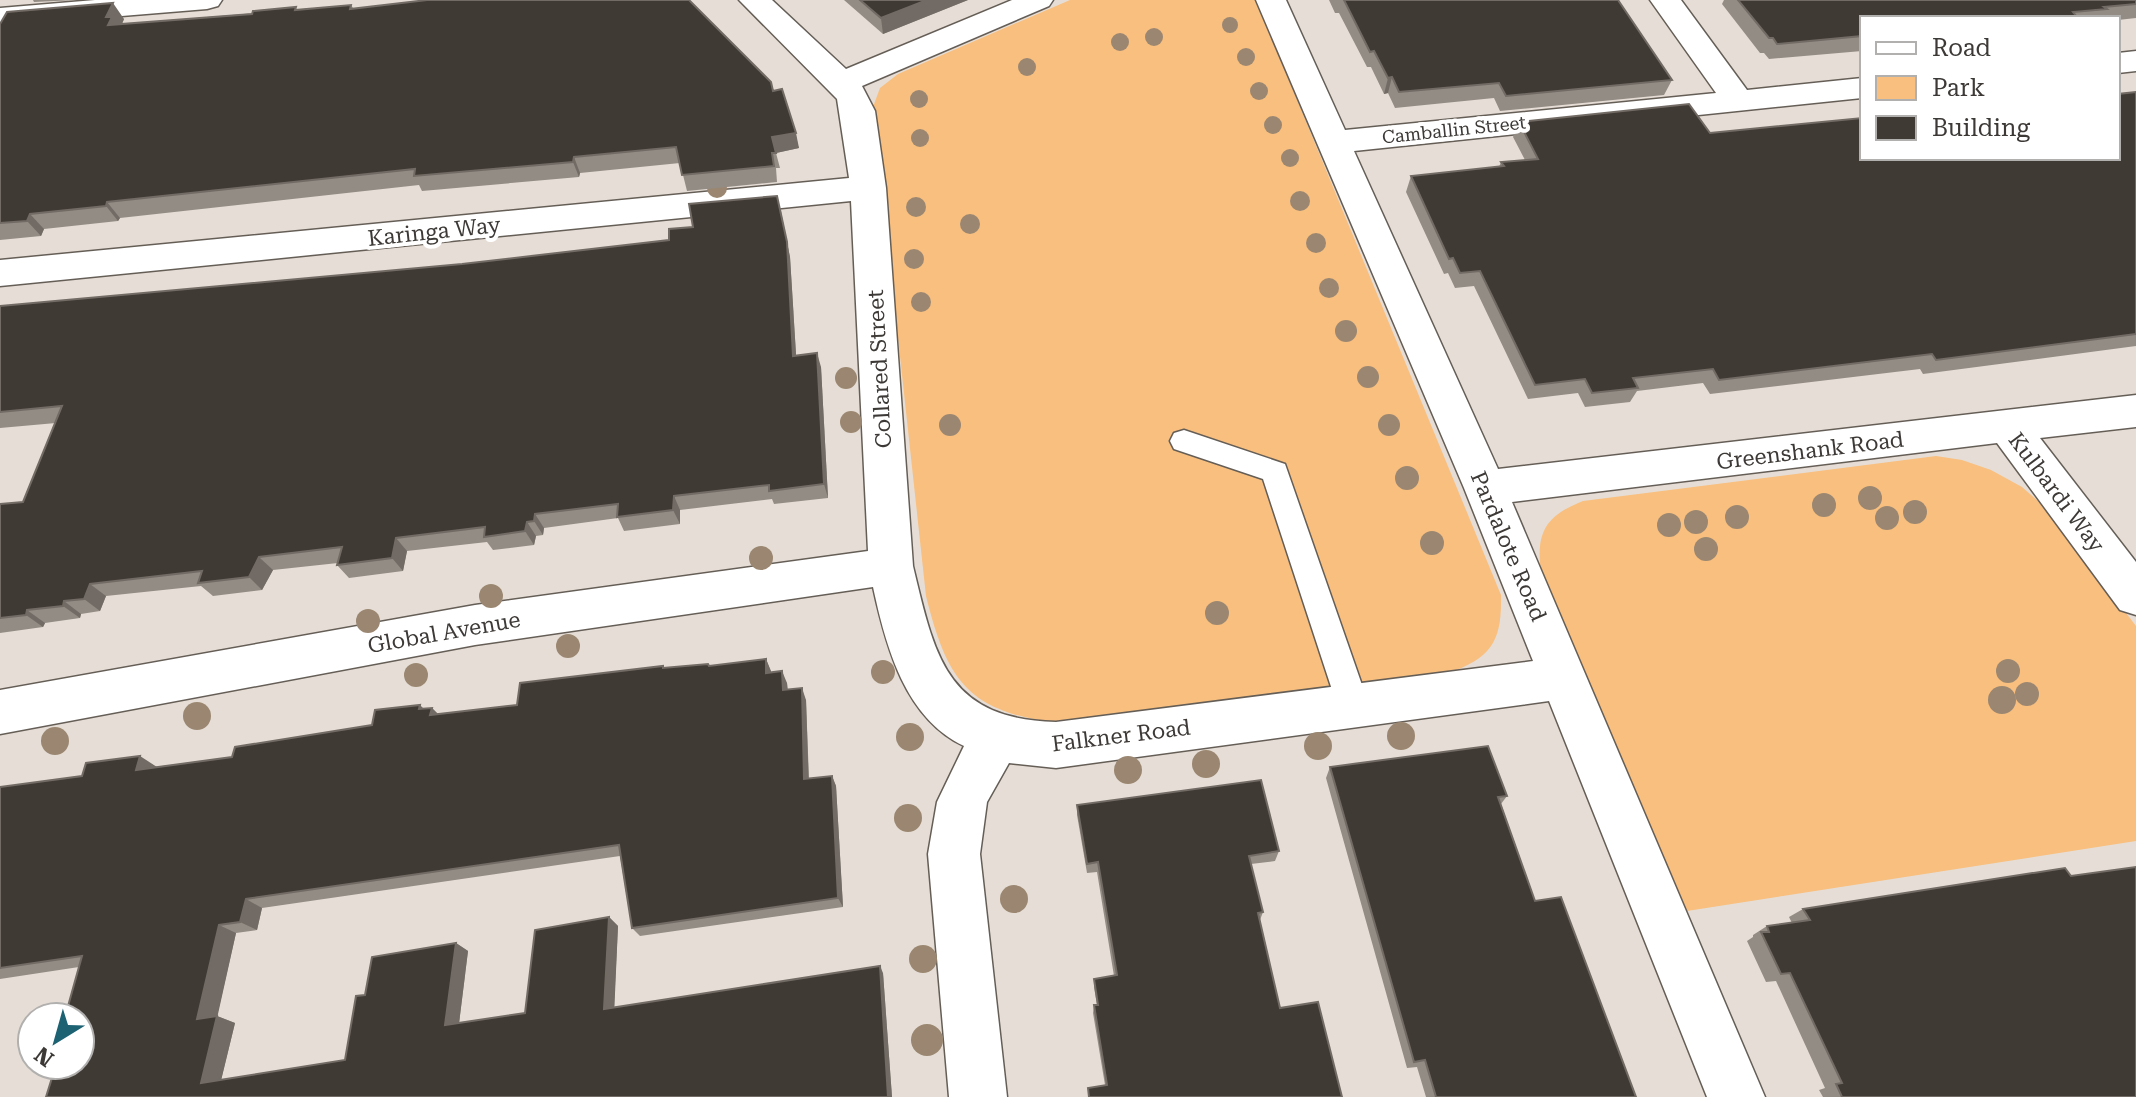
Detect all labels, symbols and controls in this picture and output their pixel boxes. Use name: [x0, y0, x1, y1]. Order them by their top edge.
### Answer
legend: [1860, 16, 2120, 160]
text: Road: [1932, 34, 1991, 62]
text: Park: [1932, 74, 1985, 102]
street label: Camballin Street: [1381, 111, 1527, 148]
text: Building: [1932, 114, 2030, 142]
street label: Karinga Way: [366, 212, 502, 251]
street label: Collared Street: [863, 289, 896, 449]
street label: Greenshank Road: [1715, 427, 1905, 474]
street label: Kulbardi Way: [2004, 428, 2110, 557]
street label: Pardalote Road: [1466, 468, 1551, 625]
street label: Global Avenue: [366, 607, 522, 658]
street label: Falkner Road: [1050, 715, 1192, 756]
north arrow: [16, 1001, 96, 1081]
text: N: [30, 1041, 59, 1072]

